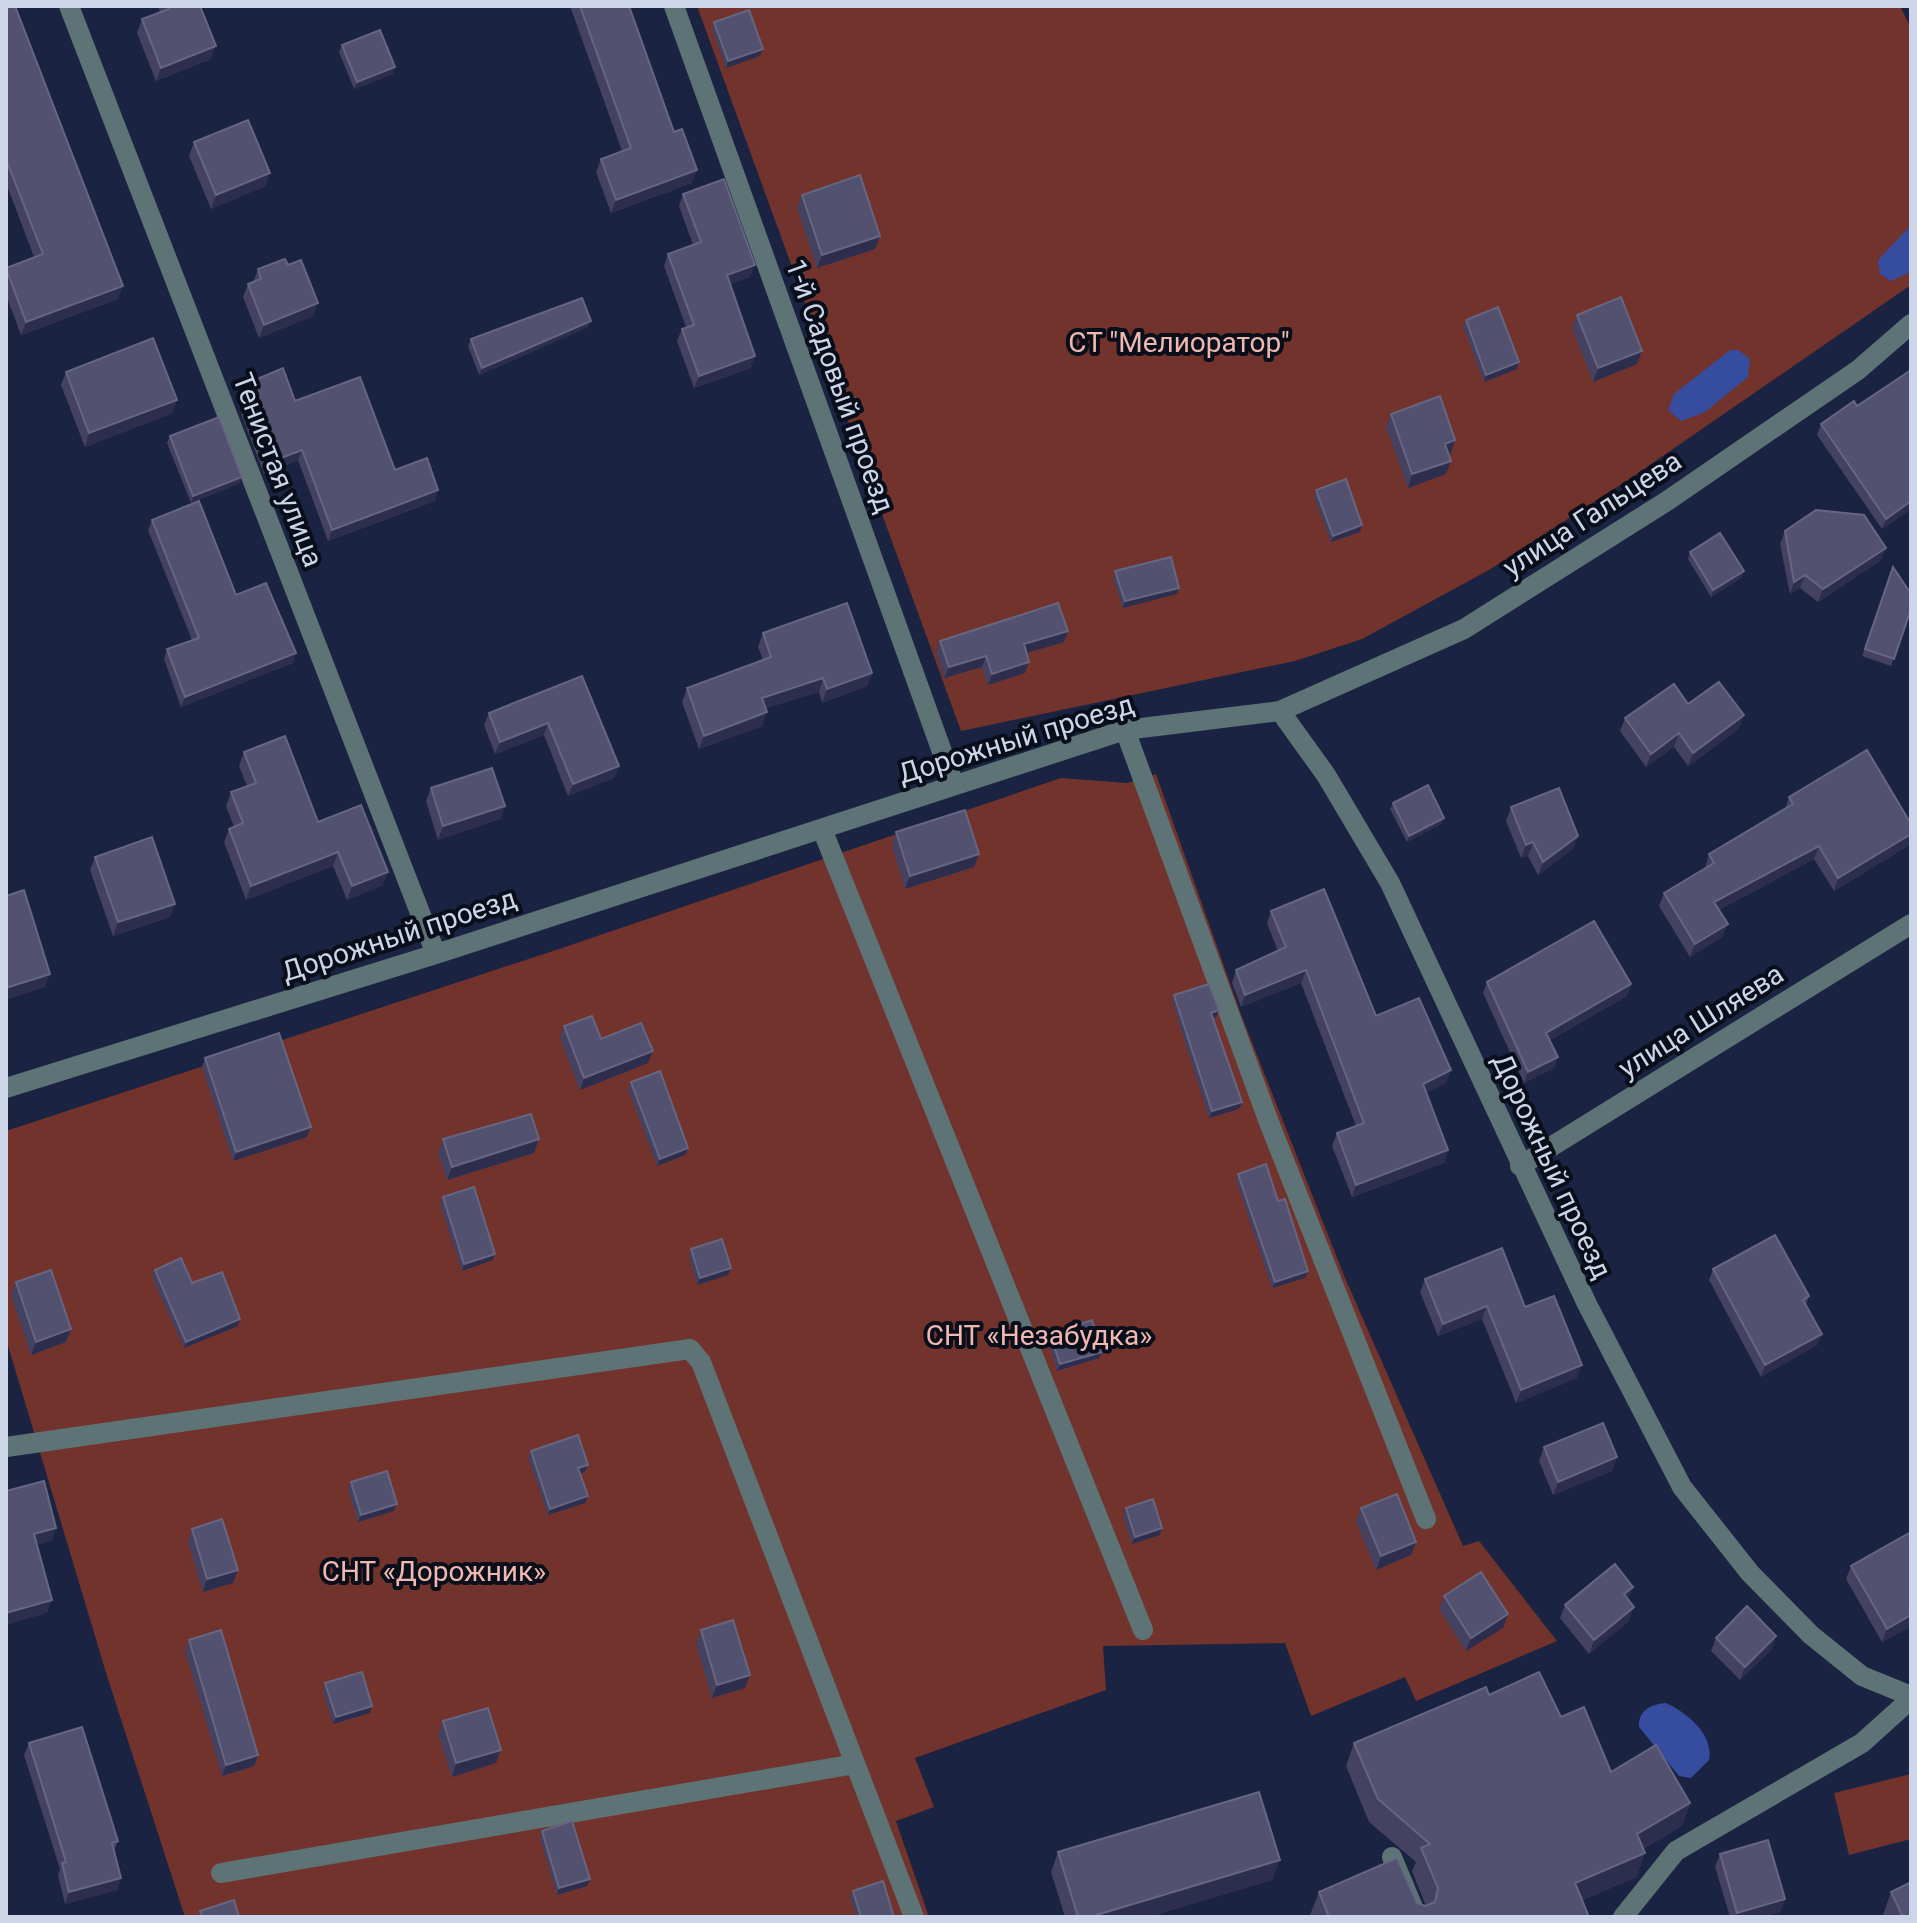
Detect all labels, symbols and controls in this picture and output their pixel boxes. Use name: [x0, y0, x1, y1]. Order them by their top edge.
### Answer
street label: 1-й Садовый проезд: [779, 255, 901, 517]
park label: СТ "Мелиоратор": [1068, 326, 1290, 359]
street label: Тенистая улица: [226, 368, 330, 572]
street label: улица Гальцева: [1497, 444, 1687, 584]
street label: Дорожный проезд: [894, 687, 1138, 791]
street label: Дорожный проезд: [278, 881, 521, 988]
street label: улица Шляева: [1613, 957, 1789, 1085]
street label: Дорожный проезд: [1485, 1048, 1619, 1284]
park label: СНТ «Незабудка»: [926, 1319, 1152, 1352]
park label: СНТ «Дорожник»: [322, 1555, 546, 1588]

